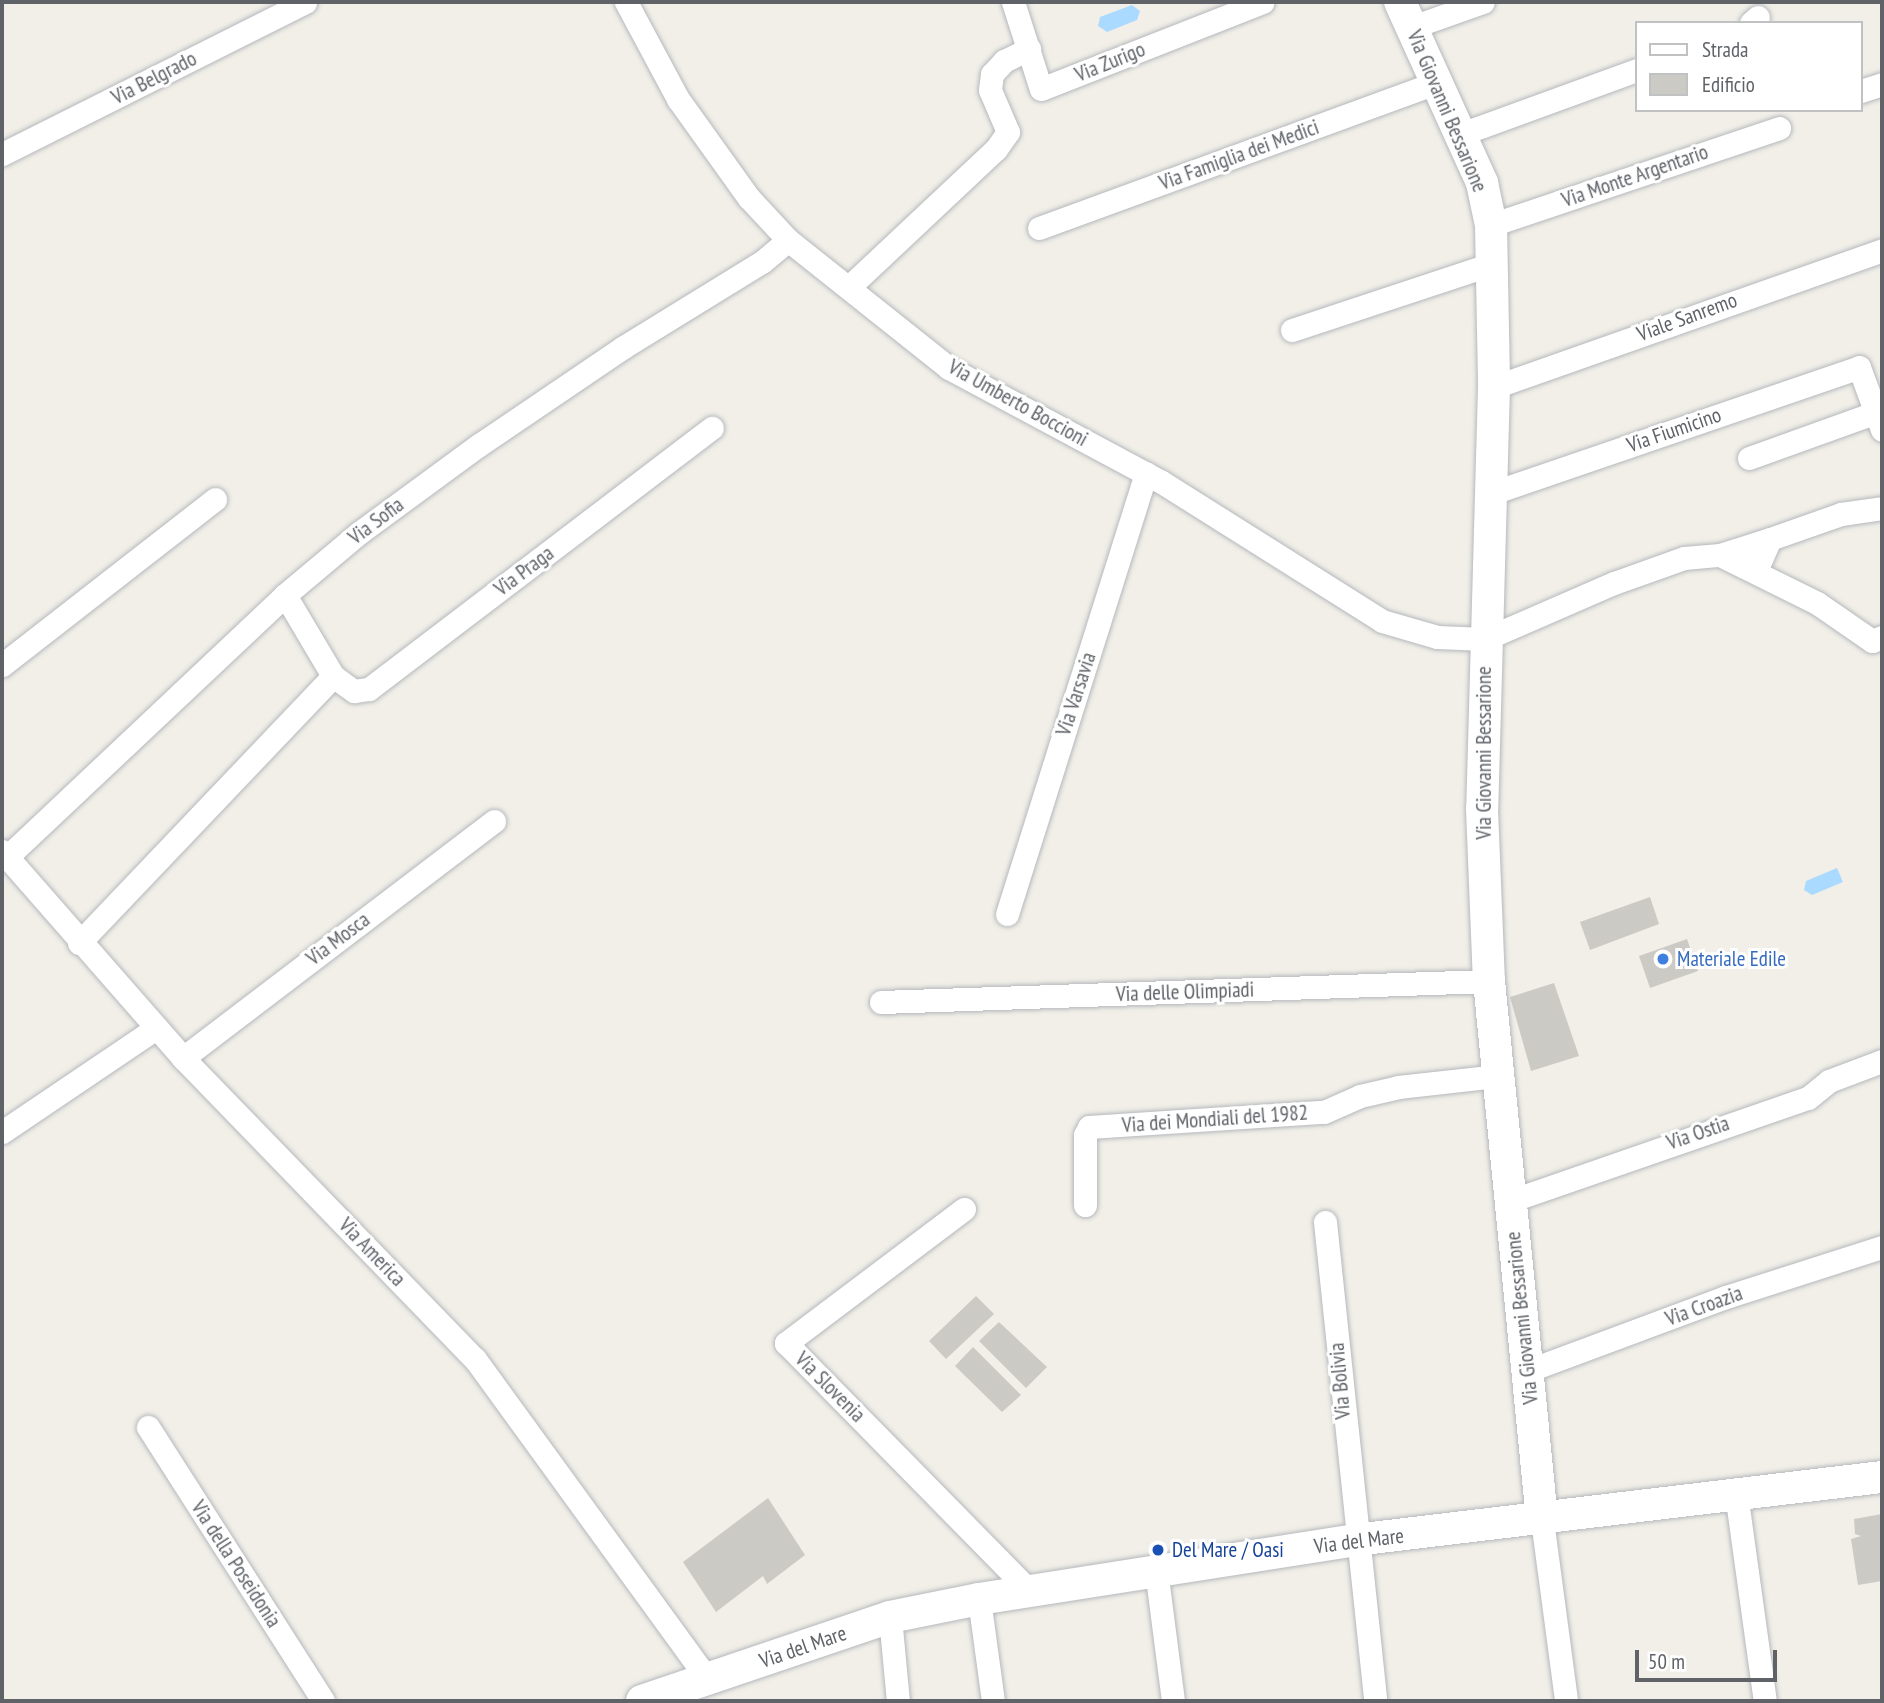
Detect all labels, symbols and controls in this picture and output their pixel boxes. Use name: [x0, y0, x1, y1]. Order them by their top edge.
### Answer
legend: [1636, 21, 1863, 112]
street label: Via Giovanni Bessarione: [1402, 26, 1492, 196]
text: Strada: [1702, 36, 1748, 63]
street label: Via Zurigo: [1071, 37, 1149, 87]
street label: Via Belgrado: [107, 46, 201, 110]
text: Edificio: [1702, 71, 1755, 98]
street label: Via Famiglia dei Medici: [1156, 114, 1322, 196]
street label: Via Monte Argentario: [1558, 139, 1712, 213]
street label: Viale Sanremo: [1634, 287, 1740, 347]
street label: Via Umberto Boccioni: [944, 354, 1092, 452]
street label: Via Fiumicino: [1624, 402, 1724, 458]
street label: Via Sofia: [343, 492, 409, 550]
street label: Via Praga: [489, 541, 559, 601]
street label: Via Varsavia: [1051, 649, 1101, 739]
street label: Via Giovanni Bessarione: [1471, 666, 1497, 840]
street label: Via Mosca: [301, 907, 375, 971]
place label: Materiale Edile: [1677, 946, 1786, 972]
marker: Materiale Edile: [1655, 951, 1671, 967]
street label: Via delle Olimpiadi: [1116, 977, 1254, 1007]
street label: Via dei Mondiali del 1982: [1121, 1100, 1309, 1138]
street label: Via Ostia: [1663, 1111, 1733, 1155]
street label: Via America: [333, 1212, 411, 1292]
street label: Via Giovanni Bessarione: [1500, 1231, 1544, 1405]
street label: Via Croazia: [1662, 1280, 1746, 1332]
street label: Via Bolivia: [1324, 1342, 1356, 1420]
street label: Via Slovenia: [790, 1347, 870, 1427]
street label: Via della Poseidonia: [186, 1496, 286, 1632]
street label: Via del Mare: [1313, 1523, 1405, 1559]
place label: Del Mare / Oasi: [1172, 1537, 1284, 1563]
marker: Del Mare / Oasi: [1150, 1542, 1166, 1558]
street label: Via del Mare: [756, 1620, 850, 1674]
scale bar: [1639, 1636, 1781, 1680]
text: 50 m: [1648, 1648, 1685, 1675]

